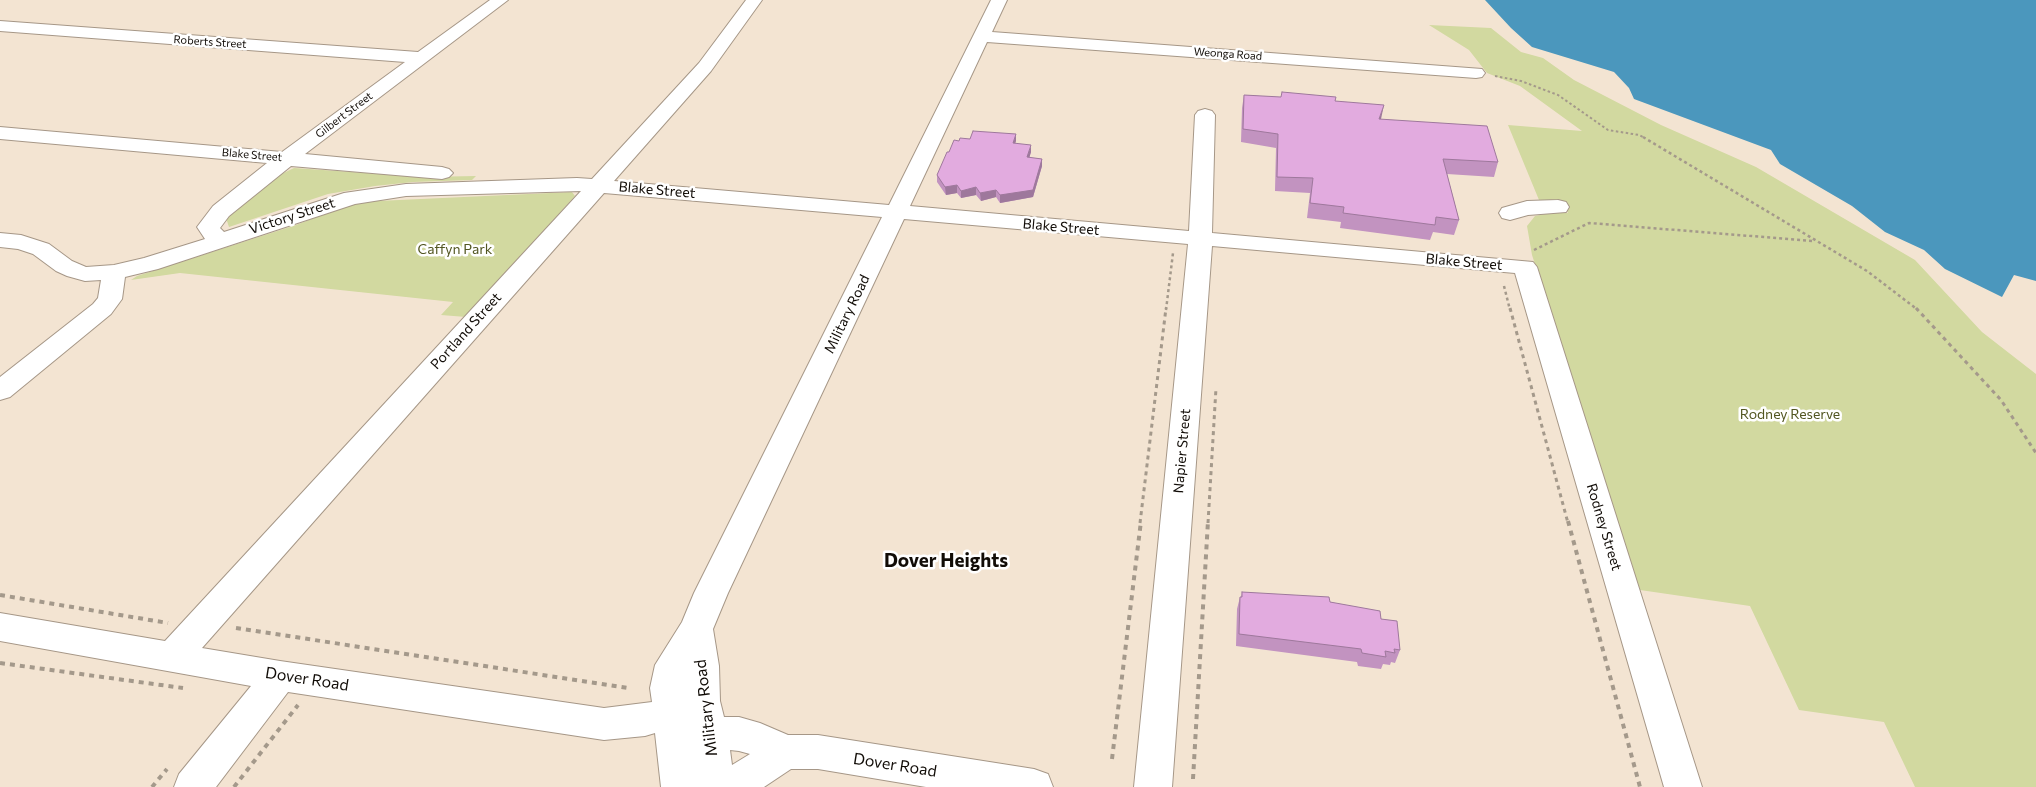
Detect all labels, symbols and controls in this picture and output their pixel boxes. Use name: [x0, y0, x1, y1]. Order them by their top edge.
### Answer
street label: Roberts Street: [173, 33, 247, 51]
street label: Weonga Road: [1193, 45, 1263, 63]
street label: Gilbert Street: [313, 89, 375, 141]
street label: Blake Street: [221, 146, 283, 164]
street label: Blake Street: [618, 178, 696, 202]
street label: Victory Street: [247, 194, 337, 238]
street label: Blake Street: [1022, 215, 1100, 239]
park label: Caffyn Park: [418, 241, 492, 257]
street label: Blake Street: [1425, 250, 1503, 274]
street label: Military Road: [821, 272, 873, 356]
street label: Portland Street: [427, 289, 505, 373]
park label: Rodney Reserve: [1740, 406, 1840, 422]
street label: Napier Street: [1170, 408, 1194, 494]
street label: Rodney Street: [1583, 481, 1625, 573]
district label: Dover Heights: [884, 550, 1008, 572]
street label: Military Road: [691, 658, 721, 758]
street label: Dover Road: [264, 663, 350, 695]
street label: Dover Road: [852, 749, 938, 781]

